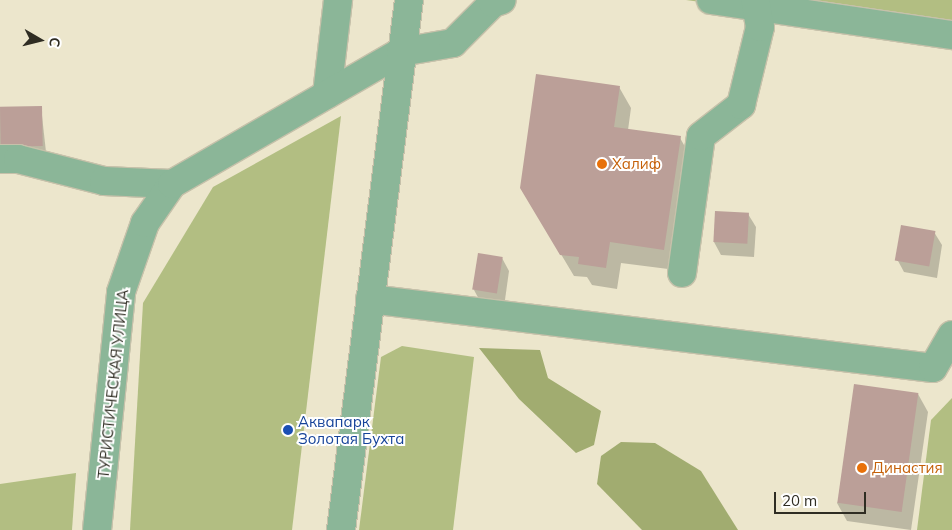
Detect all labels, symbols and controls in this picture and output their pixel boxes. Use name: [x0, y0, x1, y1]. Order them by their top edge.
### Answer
north arrow: [15, 15, 65, 65]
text: С: [45, 36, 64, 48]
place label: Халиф: [612, 155, 661, 173]
marker: Халиф: [596, 158, 608, 170]
street label: ТУРИСТИЧЕСКАЯ УЛИЦА: [94, 288, 132, 480]
place label: Аквапарк Золотая Бухта: [298, 412, 404, 447]
marker: Аквапарк Золотая Бухта: [282, 424, 294, 436]
place label: Династия: [872, 459, 943, 477]
marker: Династия: [856, 462, 868, 474]
scale bar: [777, 482, 870, 514]
text: 20 m: [782, 491, 817, 510]

